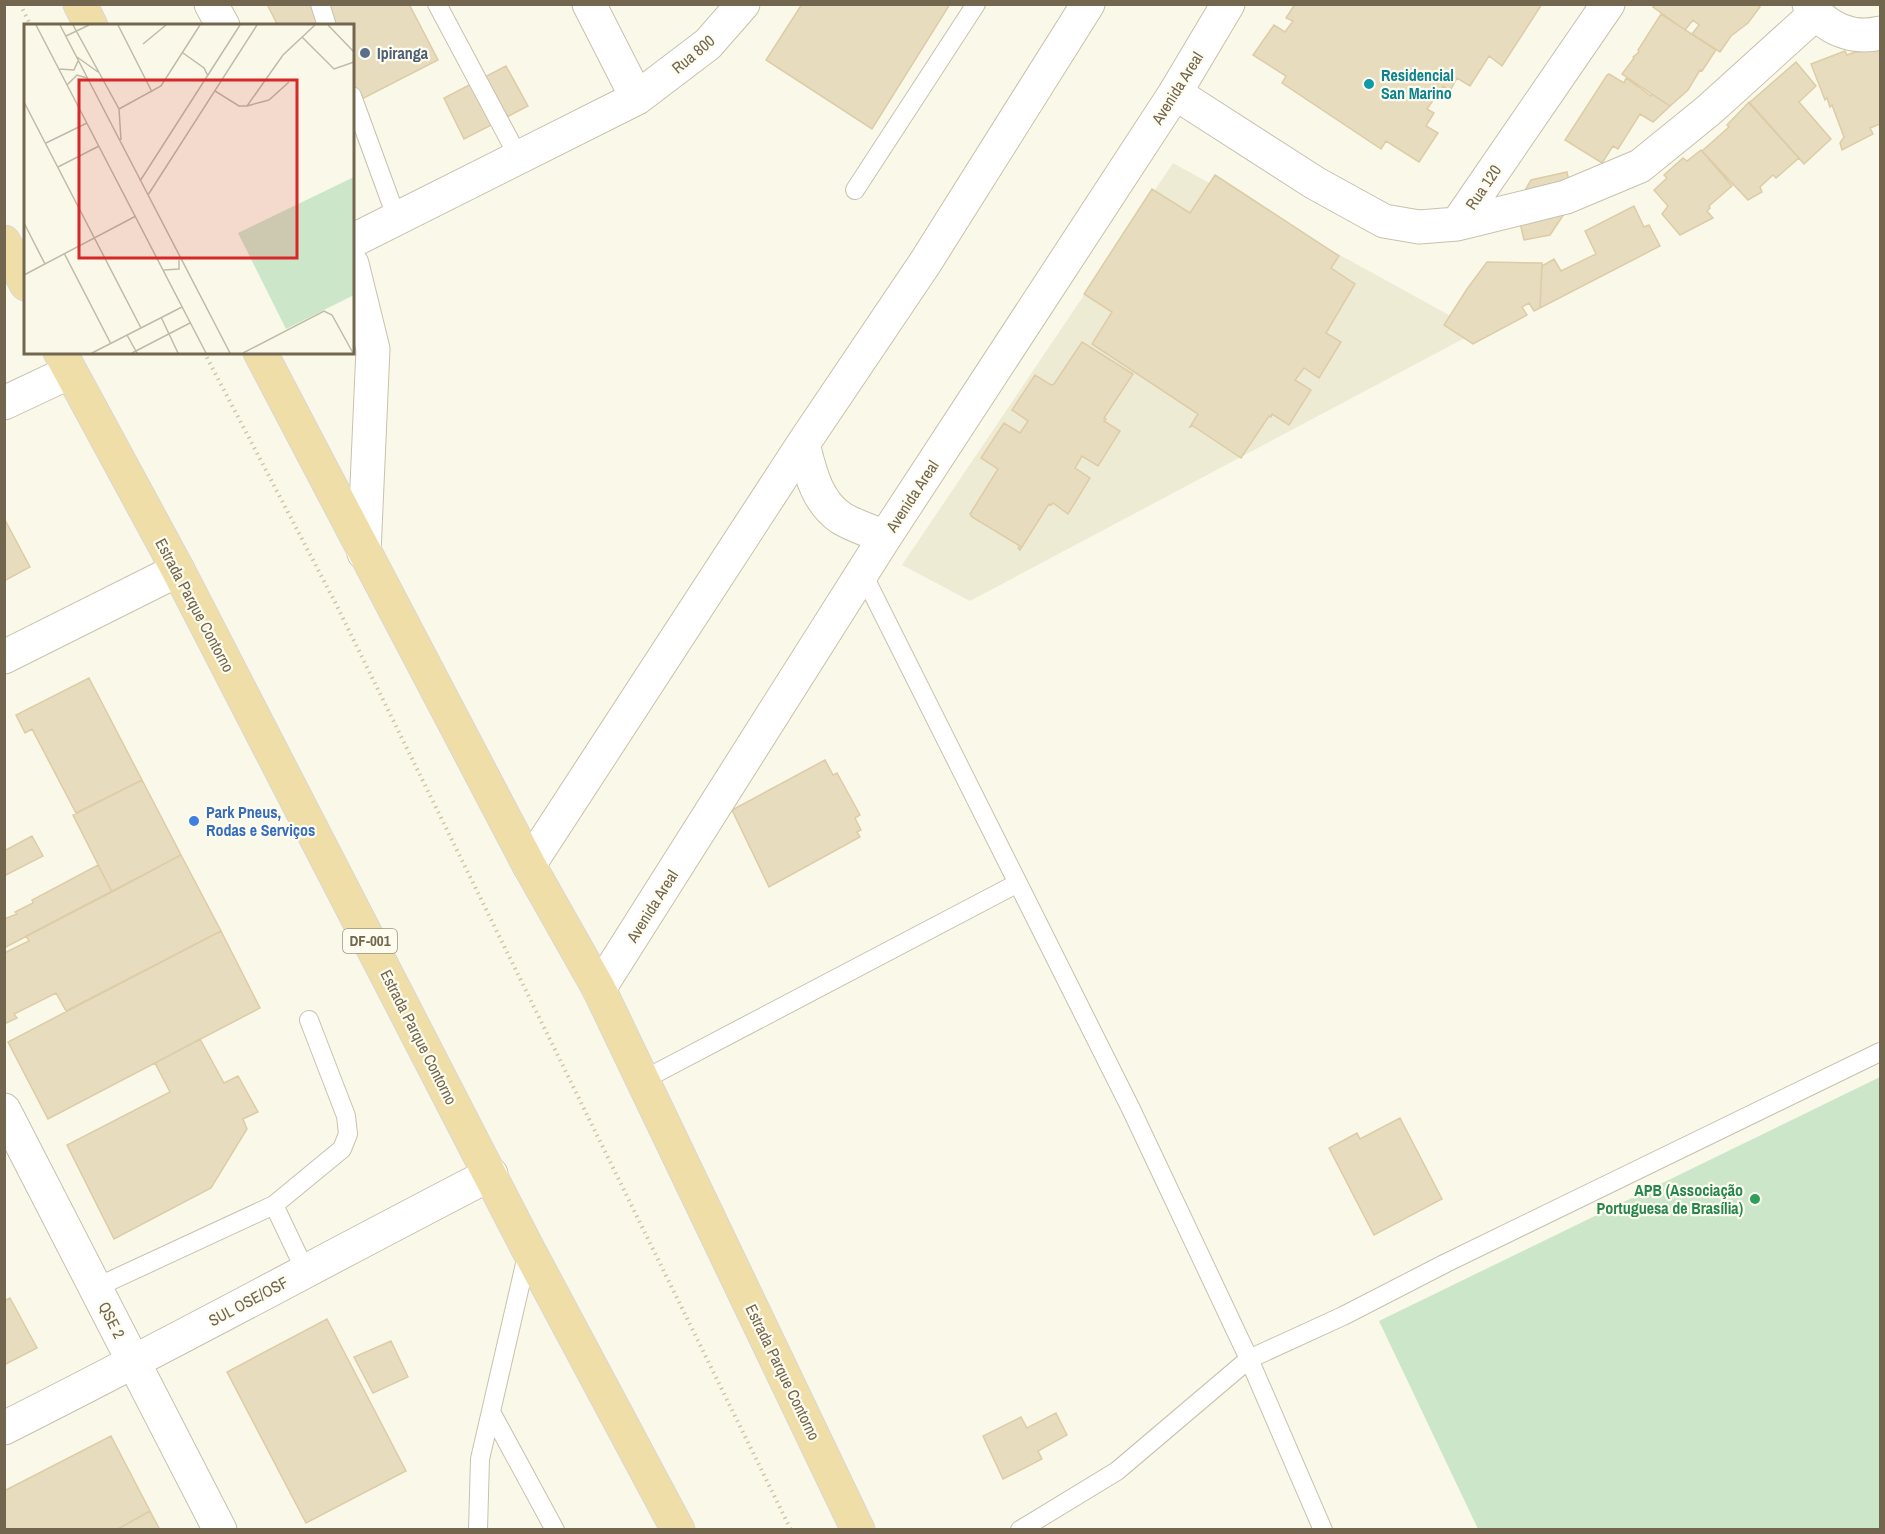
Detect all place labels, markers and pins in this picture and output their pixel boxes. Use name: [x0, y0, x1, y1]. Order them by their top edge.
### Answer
place label: Ipiranga: [377, 42, 429, 64]
marker: Ipiranga: [358, 46, 372, 60]
place label: Residencial San Marino: [1381, 64, 1454, 104]
marker: Residencial San Marino: [1362, 77, 1376, 91]
place label: Park Pneus, Rodas e Serviços: [206, 801, 315, 841]
marker: Park Pneus, Rodas e Serviços: [187, 814, 201, 828]
place label: APB (Associação Portuguesa de Brasília): [1596, 1179, 1743, 1219]
marker: APB (Associação Portuguesa de Brasília): [1748, 1192, 1762, 1206]

